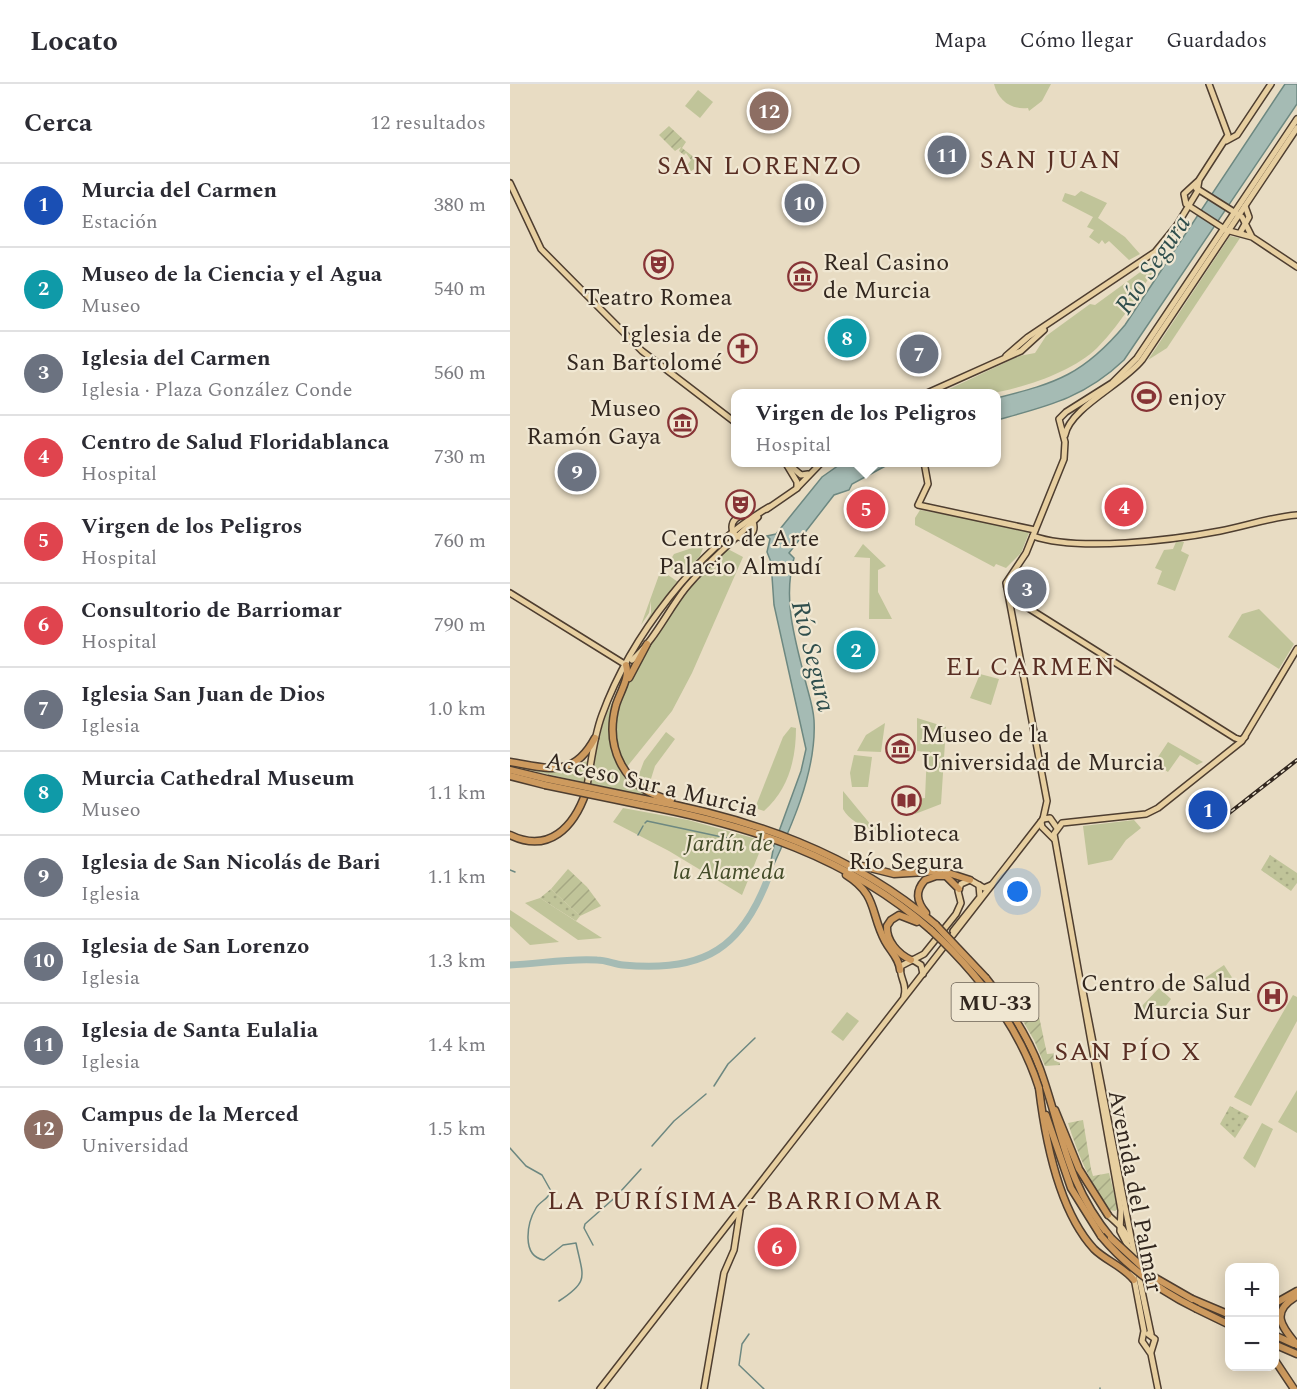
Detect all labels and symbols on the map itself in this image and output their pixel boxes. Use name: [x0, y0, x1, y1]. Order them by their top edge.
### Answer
pin: 12: [750, 88, 788, 134]
pin: 11: [928, 132, 966, 178]
district label: SAN JUAN: [980, 140, 1122, 180]
district label: SAN LORENZO: [657, 146, 863, 186]
pin: 10: [784, 180, 824, 226]
water label: Río Segura: [1105, 206, 1201, 323]
place label: Real Casino de Murcia: [823, 245, 949, 309]
theatre icon: Teatro Romea: [642, 248, 674, 280]
museum icon: Real Casino de Murcia: [786, 260, 818, 292]
place label: Teatro Romea: [584, 280, 733, 316]
pin: 8: [828, 316, 866, 360]
place label: Iglesia de San Bartolomé: [566, 317, 722, 381]
church icon: Iglesia de San Bartolomé: [727, 332, 759, 364]
pin: 7: [900, 332, 938, 376]
place label: enjoy: [1168, 380, 1227, 416]
sports icon: enjoy: [1131, 381, 1163, 413]
place label: Museo Ramón Gaya: [526, 391, 661, 455]
museum icon: Museo Ramón Gaya: [666, 406, 698, 438]
pin: 9: [558, 450, 596, 494]
pin: 4: [1104, 484, 1144, 530]
pin: 5: [846, 486, 886, 532]
theatre icon: Centro de Arte Palacio Almudí: [724, 489, 756, 521]
place label: Centro de Arte Palacio Almudí: [658, 521, 823, 585]
pin: 3: [1008, 566, 1046, 612]
water label: Río Segura: [780, 596, 846, 716]
pin: 2: [836, 628, 876, 672]
district label: EL CARMEN: [945, 647, 1117, 687]
place label: Museo de la Universidad de Murcia: [921, 717, 1164, 781]
museum icon: Museo de la Universidad de Murcia: [884, 732, 916, 764]
street label: Acceso Sur a Murcia: [542, 743, 762, 827]
library icon: Biblioteca Río Segura: [890, 784, 922, 816]
pin: 1: [1188, 788, 1228, 832]
place label: Biblioteca Río Segura: [848, 816, 964, 880]
park label: Jardín de la Alameda: [673, 826, 785, 890]
your location: [1003, 877, 1032, 906]
place label: Centro de Salud Murcia Sur: [1081, 966, 1251, 1030]
hospital icon: Centro de Salud Murcia Sur: [1256, 981, 1288, 1013]
road number: MU-33: [952, 983, 1038, 1021]
district label: SAN PÍO X: [1054, 1032, 1202, 1072]
street label: Avenida del Palmar: [1098, 1087, 1172, 1296]
district label: LA PURÍSIMA - BARRIOMAR: [547, 1181, 943, 1221]
pin: 6: [758, 1224, 796, 1270]

